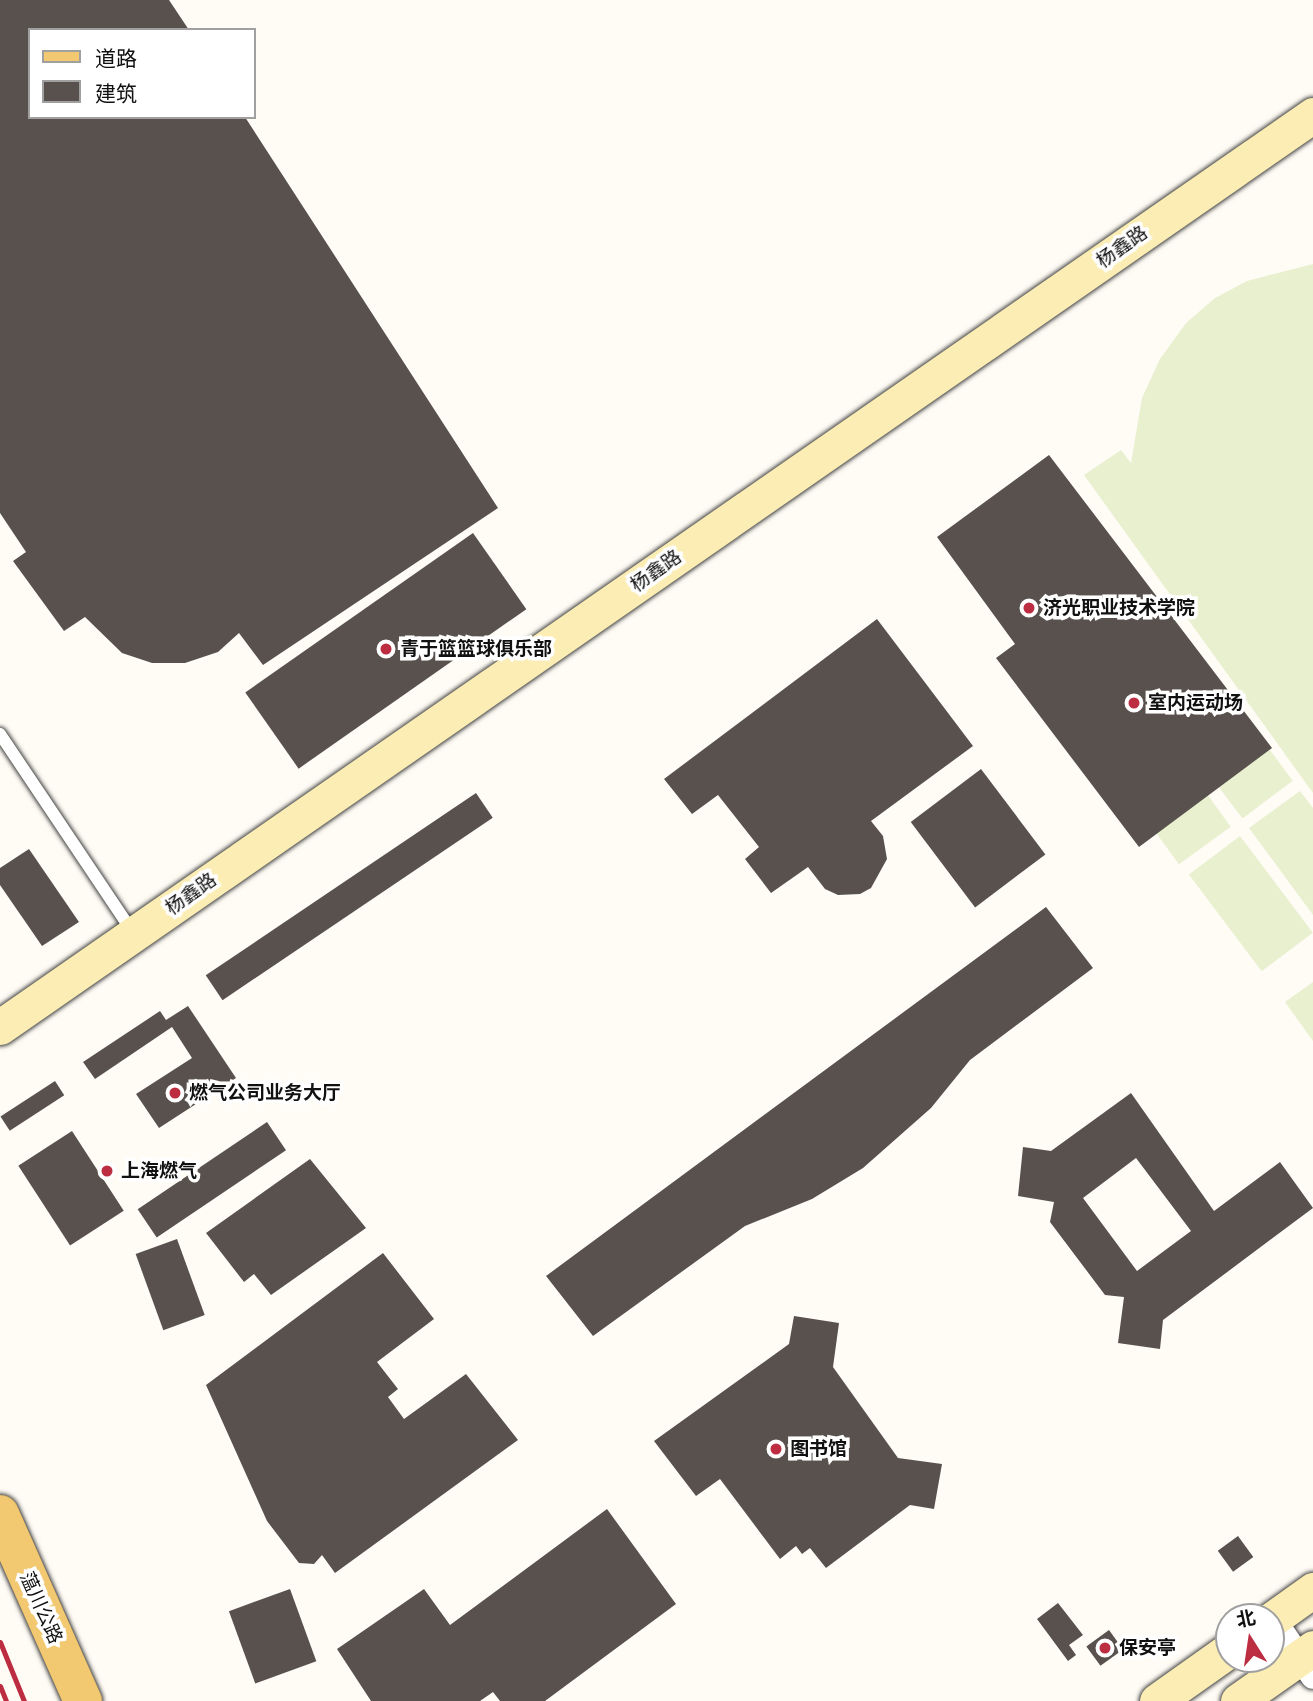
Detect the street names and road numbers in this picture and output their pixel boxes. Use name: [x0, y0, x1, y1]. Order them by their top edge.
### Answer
street label: 杨鑫路: [1092, 221, 1152, 273]
street label: 杨鑫路: [626, 545, 686, 597]
street label: 杨鑫路: [161, 868, 221, 920]
street label: 蕰川公路: [15, 1569, 67, 1647]

